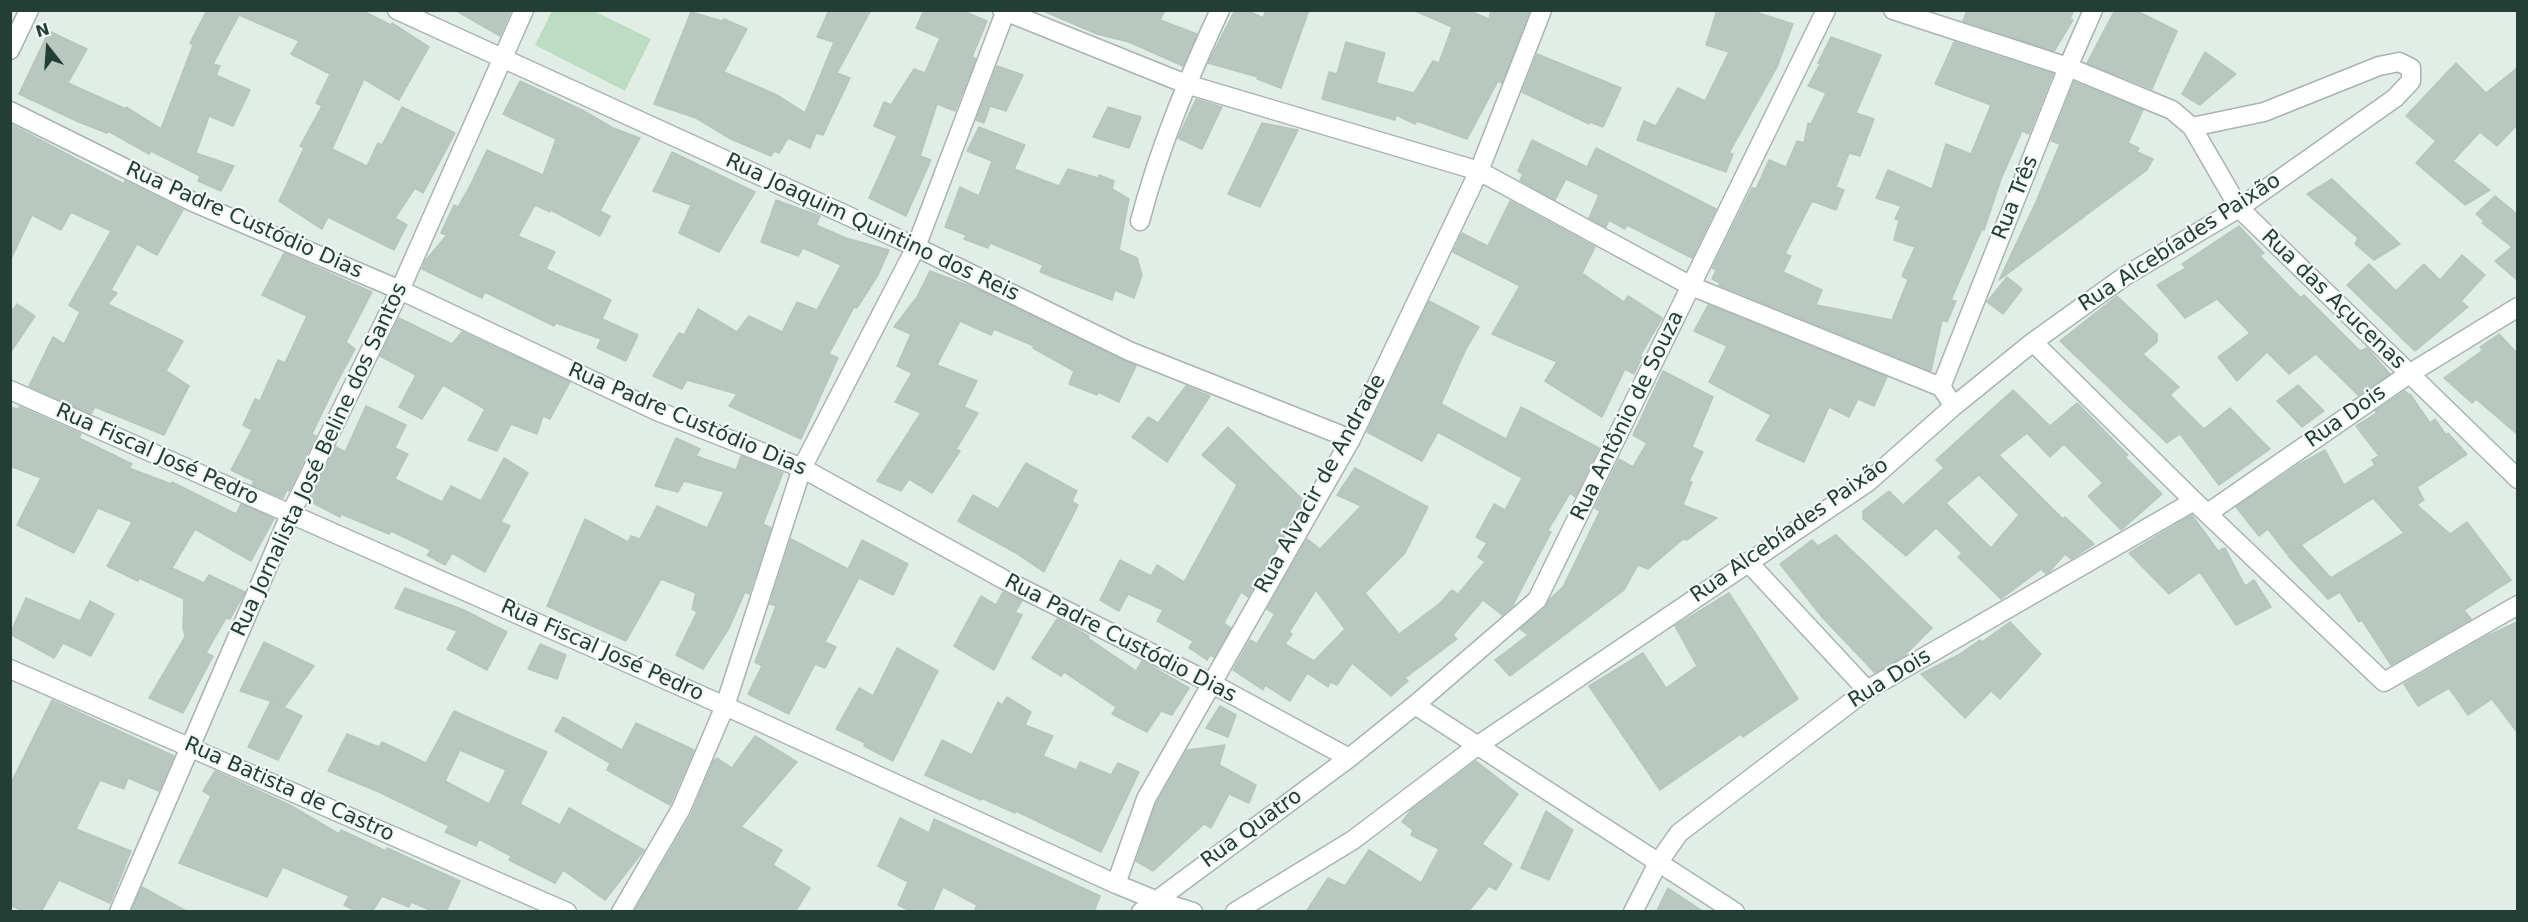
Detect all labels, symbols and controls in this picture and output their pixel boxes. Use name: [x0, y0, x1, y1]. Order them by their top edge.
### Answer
north arrow: [18, 18, 78, 78]
text: N: [33, 19, 52, 41]
street label: Rua Joaquim Quintino dos Reis: [721, 149, 1023, 307]
street label: Rua Três: [1988, 152, 2044, 244]
street label: Rua Padre Custódio Dias: [122, 157, 366, 285]
street label: Rua Alcebíades Paixão: [2074, 168, 2286, 318]
street label: Rua das Açucenas: [2256, 225, 2410, 375]
street label: Rua Jornalista José Beline dos Santos: [227, 279, 413, 641]
street label: Rua Antônio de Souza: [1566, 307, 1690, 525]
street label: Rua Padre Custódio Dias: [564, 358, 810, 482]
street label: Rua Alvacir de Andrade: [1250, 370, 1392, 598]
street label: Rua Dois: [2301, 380, 2391, 454]
street label: Rua Fiscal José Pedro: [52, 399, 262, 511]
street label: Rua Alcebíades Paixão: [1686, 453, 1894, 609]
street label: Rua Padre Custódio Dias: [1000, 570, 1240, 708]
street label: Rua Fiscal José Pedro: [497, 595, 707, 707]
street label: Rua Dois: [1844, 644, 1936, 714]
street label: Rua Batista de Castro: [180, 732, 398, 848]
street label: Rua Quatro: [1197, 784, 1307, 874]

